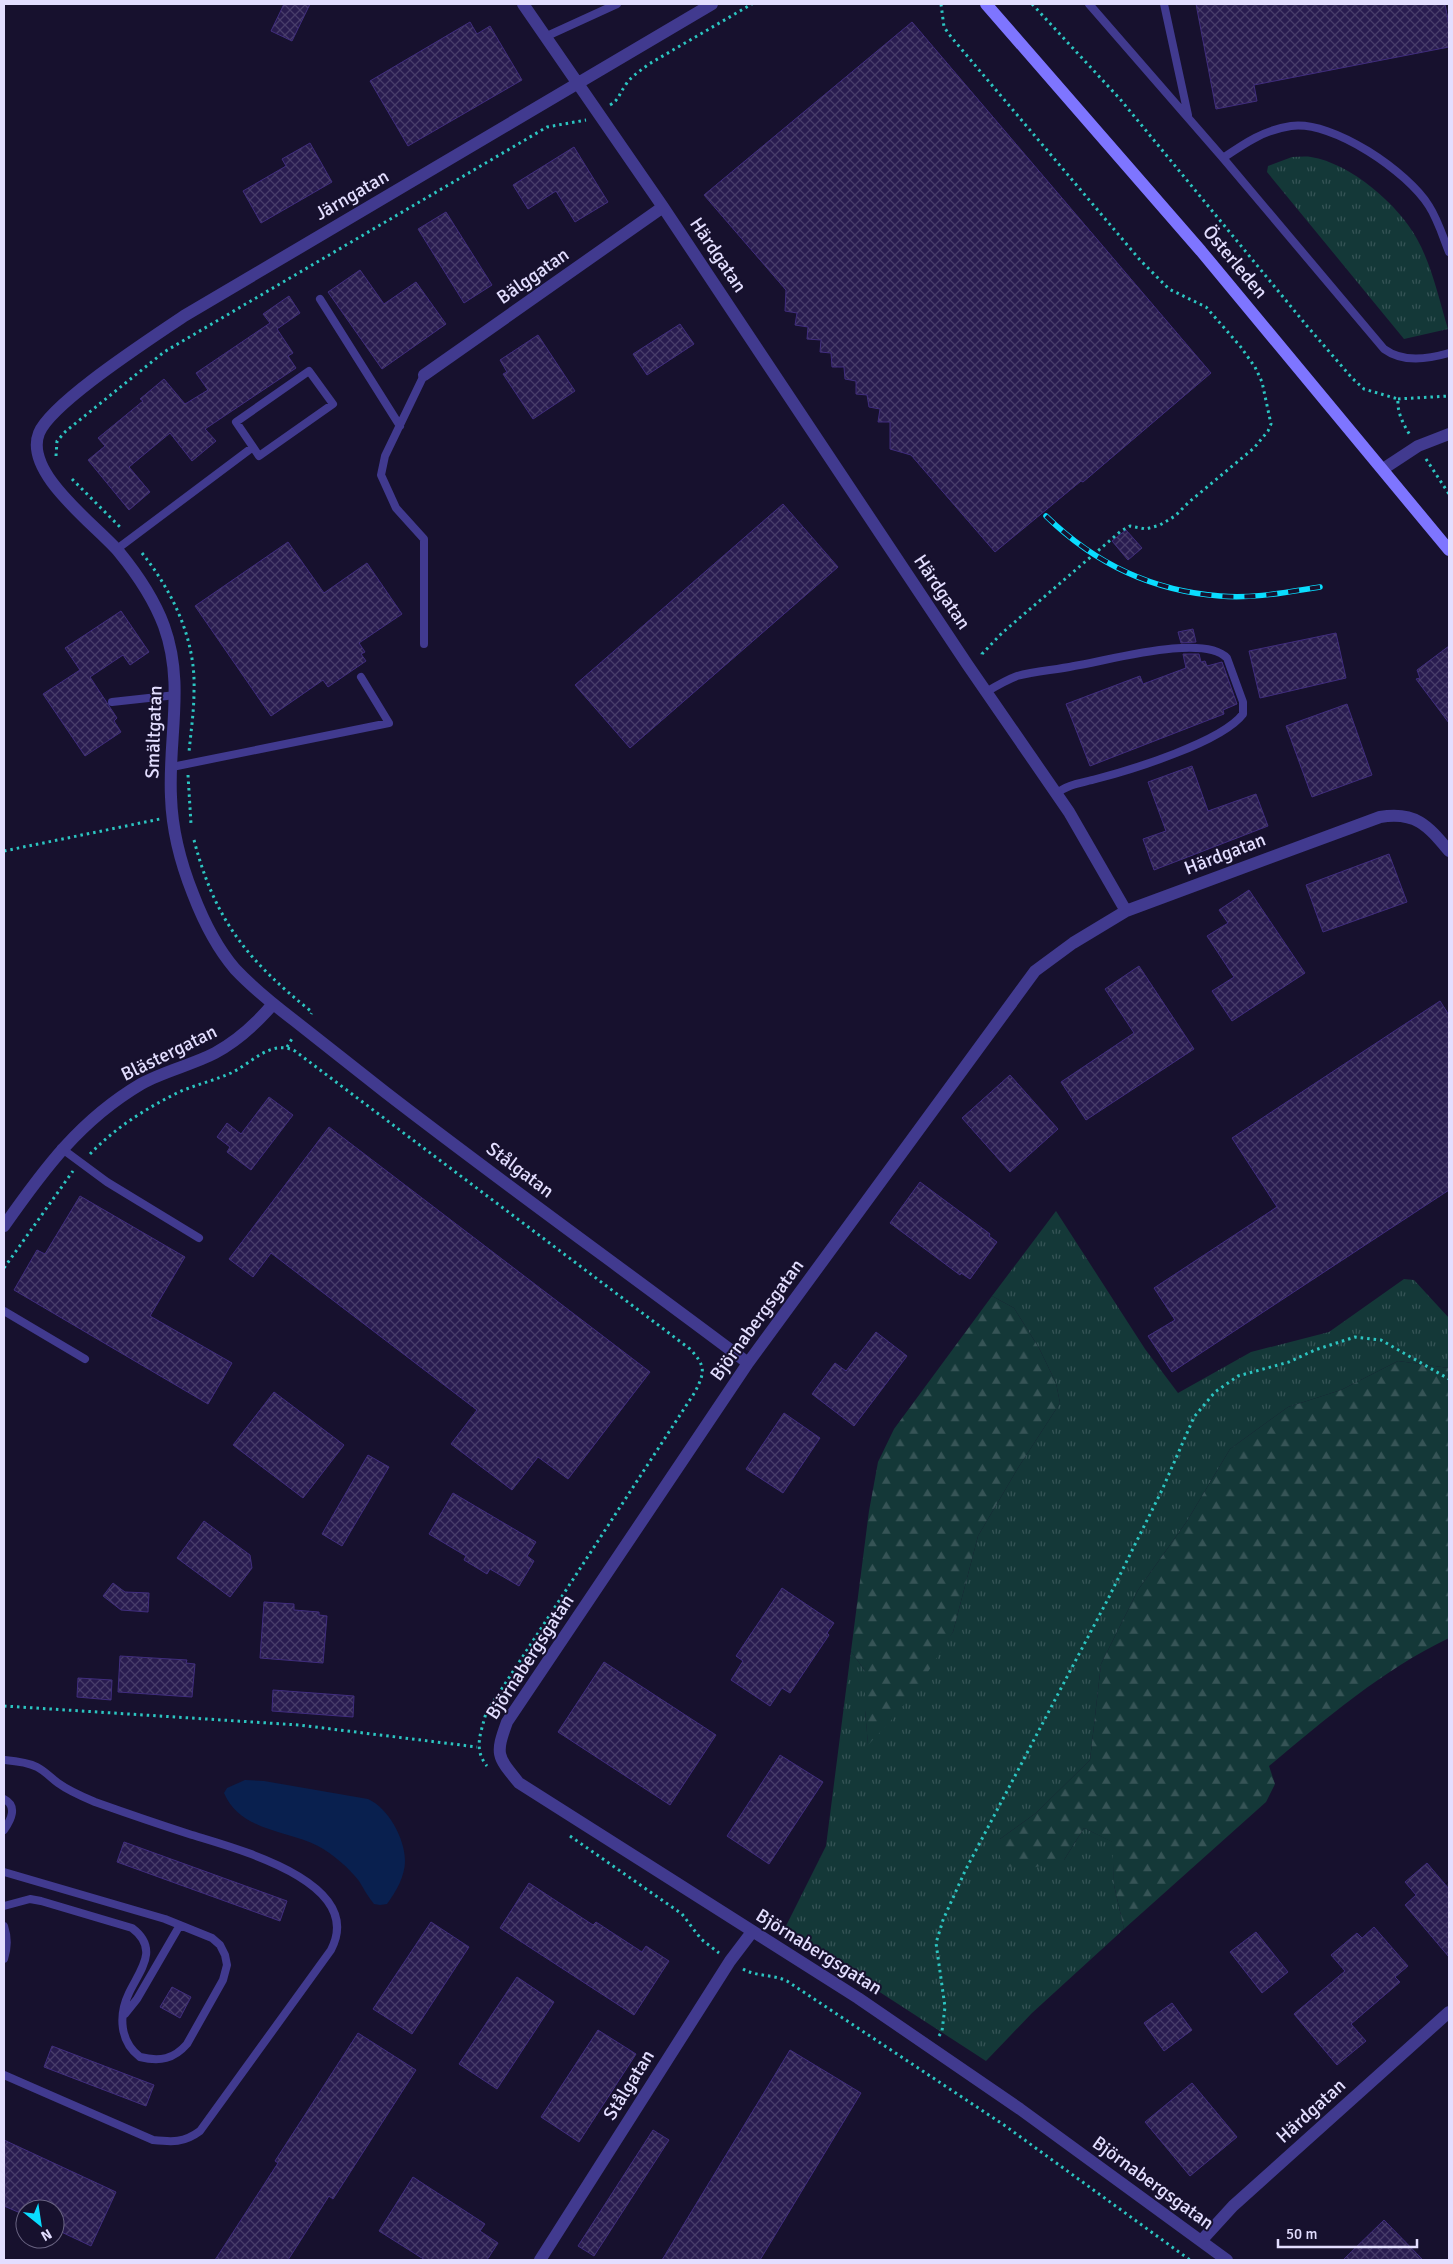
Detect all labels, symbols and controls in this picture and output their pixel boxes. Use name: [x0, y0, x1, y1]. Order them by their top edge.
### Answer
street label: Järngatan: [311, 164, 393, 226]
street label: Härdgatan: [684, 213, 752, 297]
street label: Österleden: [1197, 220, 1273, 304]
street label: Bälggatan: [492, 242, 574, 310]
street label: Härdgatan: [908, 550, 976, 634]
street label: Smältgatan: [140, 685, 168, 779]
street label: Härdgatan: [1181, 827, 1269, 881]
street label: Blästergatan: [117, 1019, 221, 1087]
street label: Stålgatan: [481, 1137, 559, 1203]
street label: Björnabergsgatan: [705, 1255, 809, 1385]
street label: Björnabergsgatan: [481, 1590, 579, 1724]
street label: Björnabergsgatan: [751, 1904, 887, 2000]
street label: Stålgatan: [598, 2045, 660, 2125]
street label: Härdgatan: [1271, 2073, 1351, 2149]
street label: Björnabergsgatan: [1088, 2131, 1218, 2235]
north arrow: [15, 2199, 65, 2249]
scale bar: [1278, 2216, 1417, 2248]
text: N: [38, 2225, 55, 2245]
text: 50 m: [1286, 2225, 1317, 2243]

